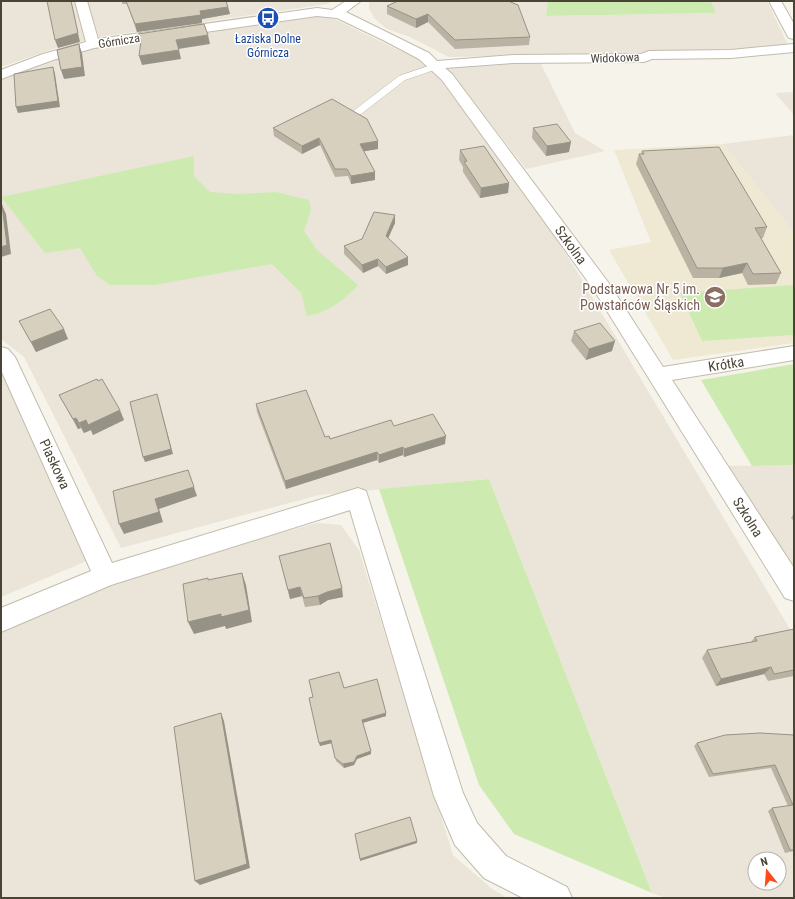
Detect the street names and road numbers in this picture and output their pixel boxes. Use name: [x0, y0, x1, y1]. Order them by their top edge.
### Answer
street label: Górnicza: [97, 31, 141, 51]
street label: Widokowa: [590, 50, 640, 66]
street label: Szkolna: [552, 223, 590, 267]
street label: Krótka: [707, 353, 745, 375]
street label: Piaskowa: [37, 437, 73, 491]
street label: Szkolna: [730, 494, 766, 540]

